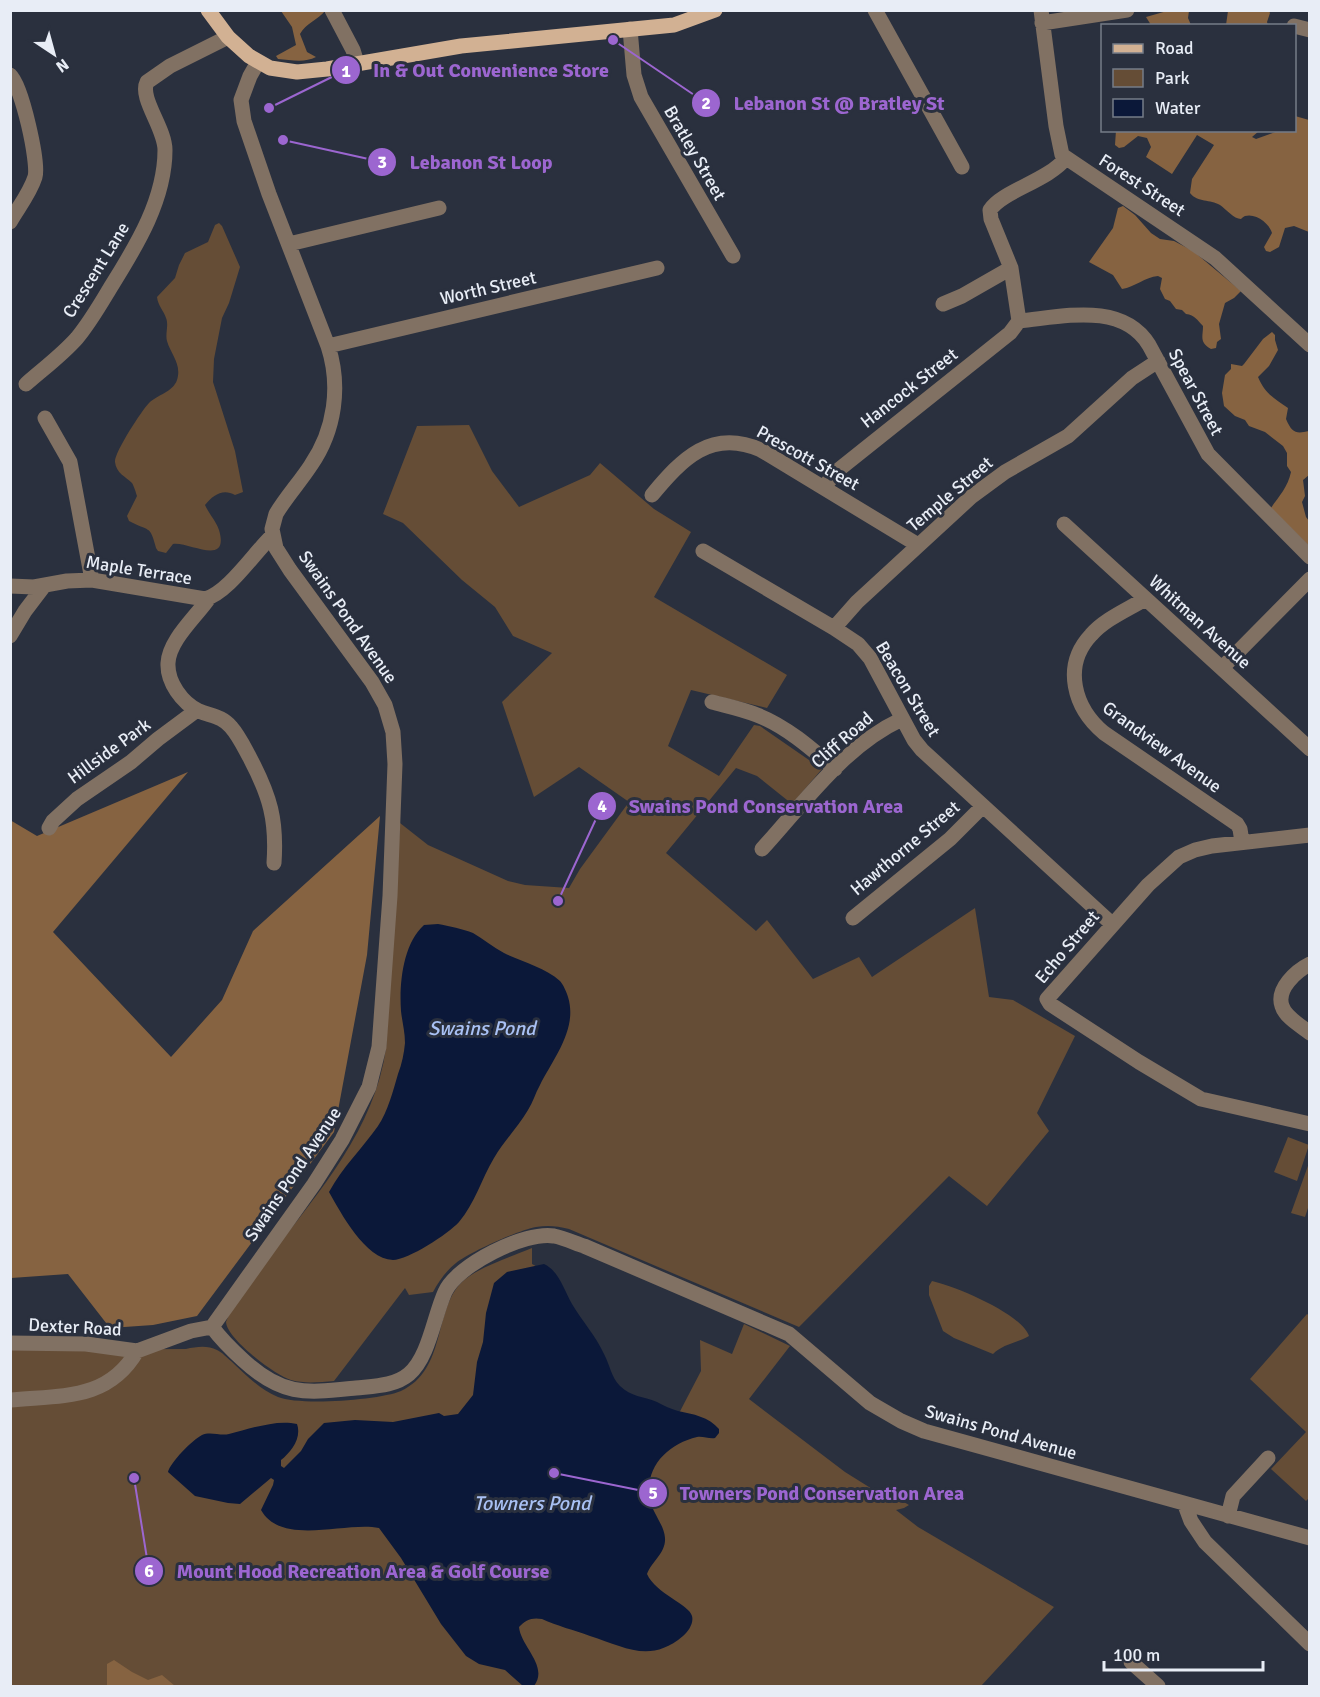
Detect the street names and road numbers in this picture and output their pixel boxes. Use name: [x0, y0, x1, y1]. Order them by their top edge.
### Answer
street label: Bratley Street: [659, 102, 731, 204]
street label: Forest Street: [1095, 149, 1189, 221]
street label: Crescent Lane: [58, 218, 134, 322]
street label: Worth Street: [438, 266, 538, 310]
street label: Hancock Street: [856, 343, 962, 433]
street label: Spear Street: [1164, 345, 1228, 439]
street label: Prescott Street: [753, 421, 863, 495]
street label: Temple Street: [903, 452, 997, 536]
street label: Swains Pond Avenue: [294, 546, 402, 688]
street label: Maple Terrace: [84, 551, 194, 589]
street label: Whitman Avenue: [1144, 570, 1256, 674]
street label: Beacon Street: [871, 637, 945, 741]
street label: Grandview Avenue: [1098, 697, 1226, 797]
street label: Cliff Road: [807, 707, 877, 773]
street label: Hillside Park: [63, 714, 155, 788]
street label: Hawthorne Street: [846, 796, 964, 900]
street label: Echo Street: [1030, 906, 1104, 988]
street label: Swains Pond Avenue: [240, 1103, 346, 1245]
street label: Dexter Road: [28, 1314, 122, 1340]
street label: Swains Pond Avenue: [923, 1400, 1079, 1464]

